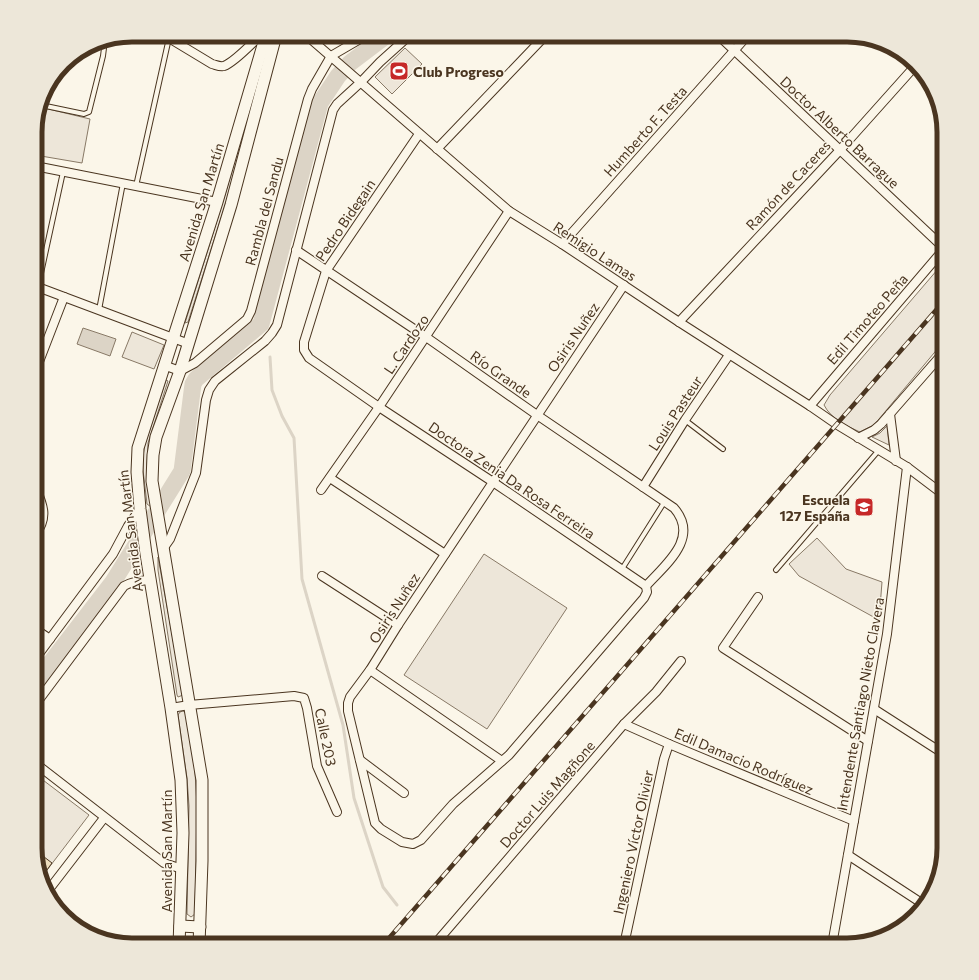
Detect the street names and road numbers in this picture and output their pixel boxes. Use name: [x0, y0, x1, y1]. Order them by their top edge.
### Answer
street label: Doctor Alberto Barrague: [777, 72, 903, 192]
street label: Humberto F. Testa: [600, 82, 690, 180]
street label: Ramón de Caceres: [742, 137, 834, 233]
street label: Avenida San Martín: [175, 141, 227, 263]
street label: Rambla del Sandu: [241, 155, 287, 267]
street label: Pedro Bidegain: [311, 176, 379, 264]
street label: Remigio Lamas: [550, 218, 640, 284]
street label: Edil Timoteo Peña: [823, 270, 911, 368]
street label: Osiris Nuñez: [543, 299, 603, 375]
street label: L. Cardozo: [380, 311, 432, 377]
street label: Río Grande: [467, 347, 535, 401]
street label: Louis Pasteur: [645, 372, 706, 454]
street label: Doctora Zenia Da Rosa Ferreira: [426, 418, 598, 542]
street label: Avenida San Martín: [114, 469, 146, 593]
street label: Osiris Nuñez: [365, 570, 423, 646]
street label: Intendente Santiago Nieto Clavera: [833, 596, 887, 812]
street label: Calle 203: [312, 706, 340, 768]
street label: Edil Damacio Rodríguez: [672, 724, 816, 798]
street label: Doctor Luis Magñone: [496, 737, 598, 851]
street label: Ingeniero Víctor Olivier: [609, 768, 657, 916]
street label: Avenida San Martín: [158, 790, 175, 912]

